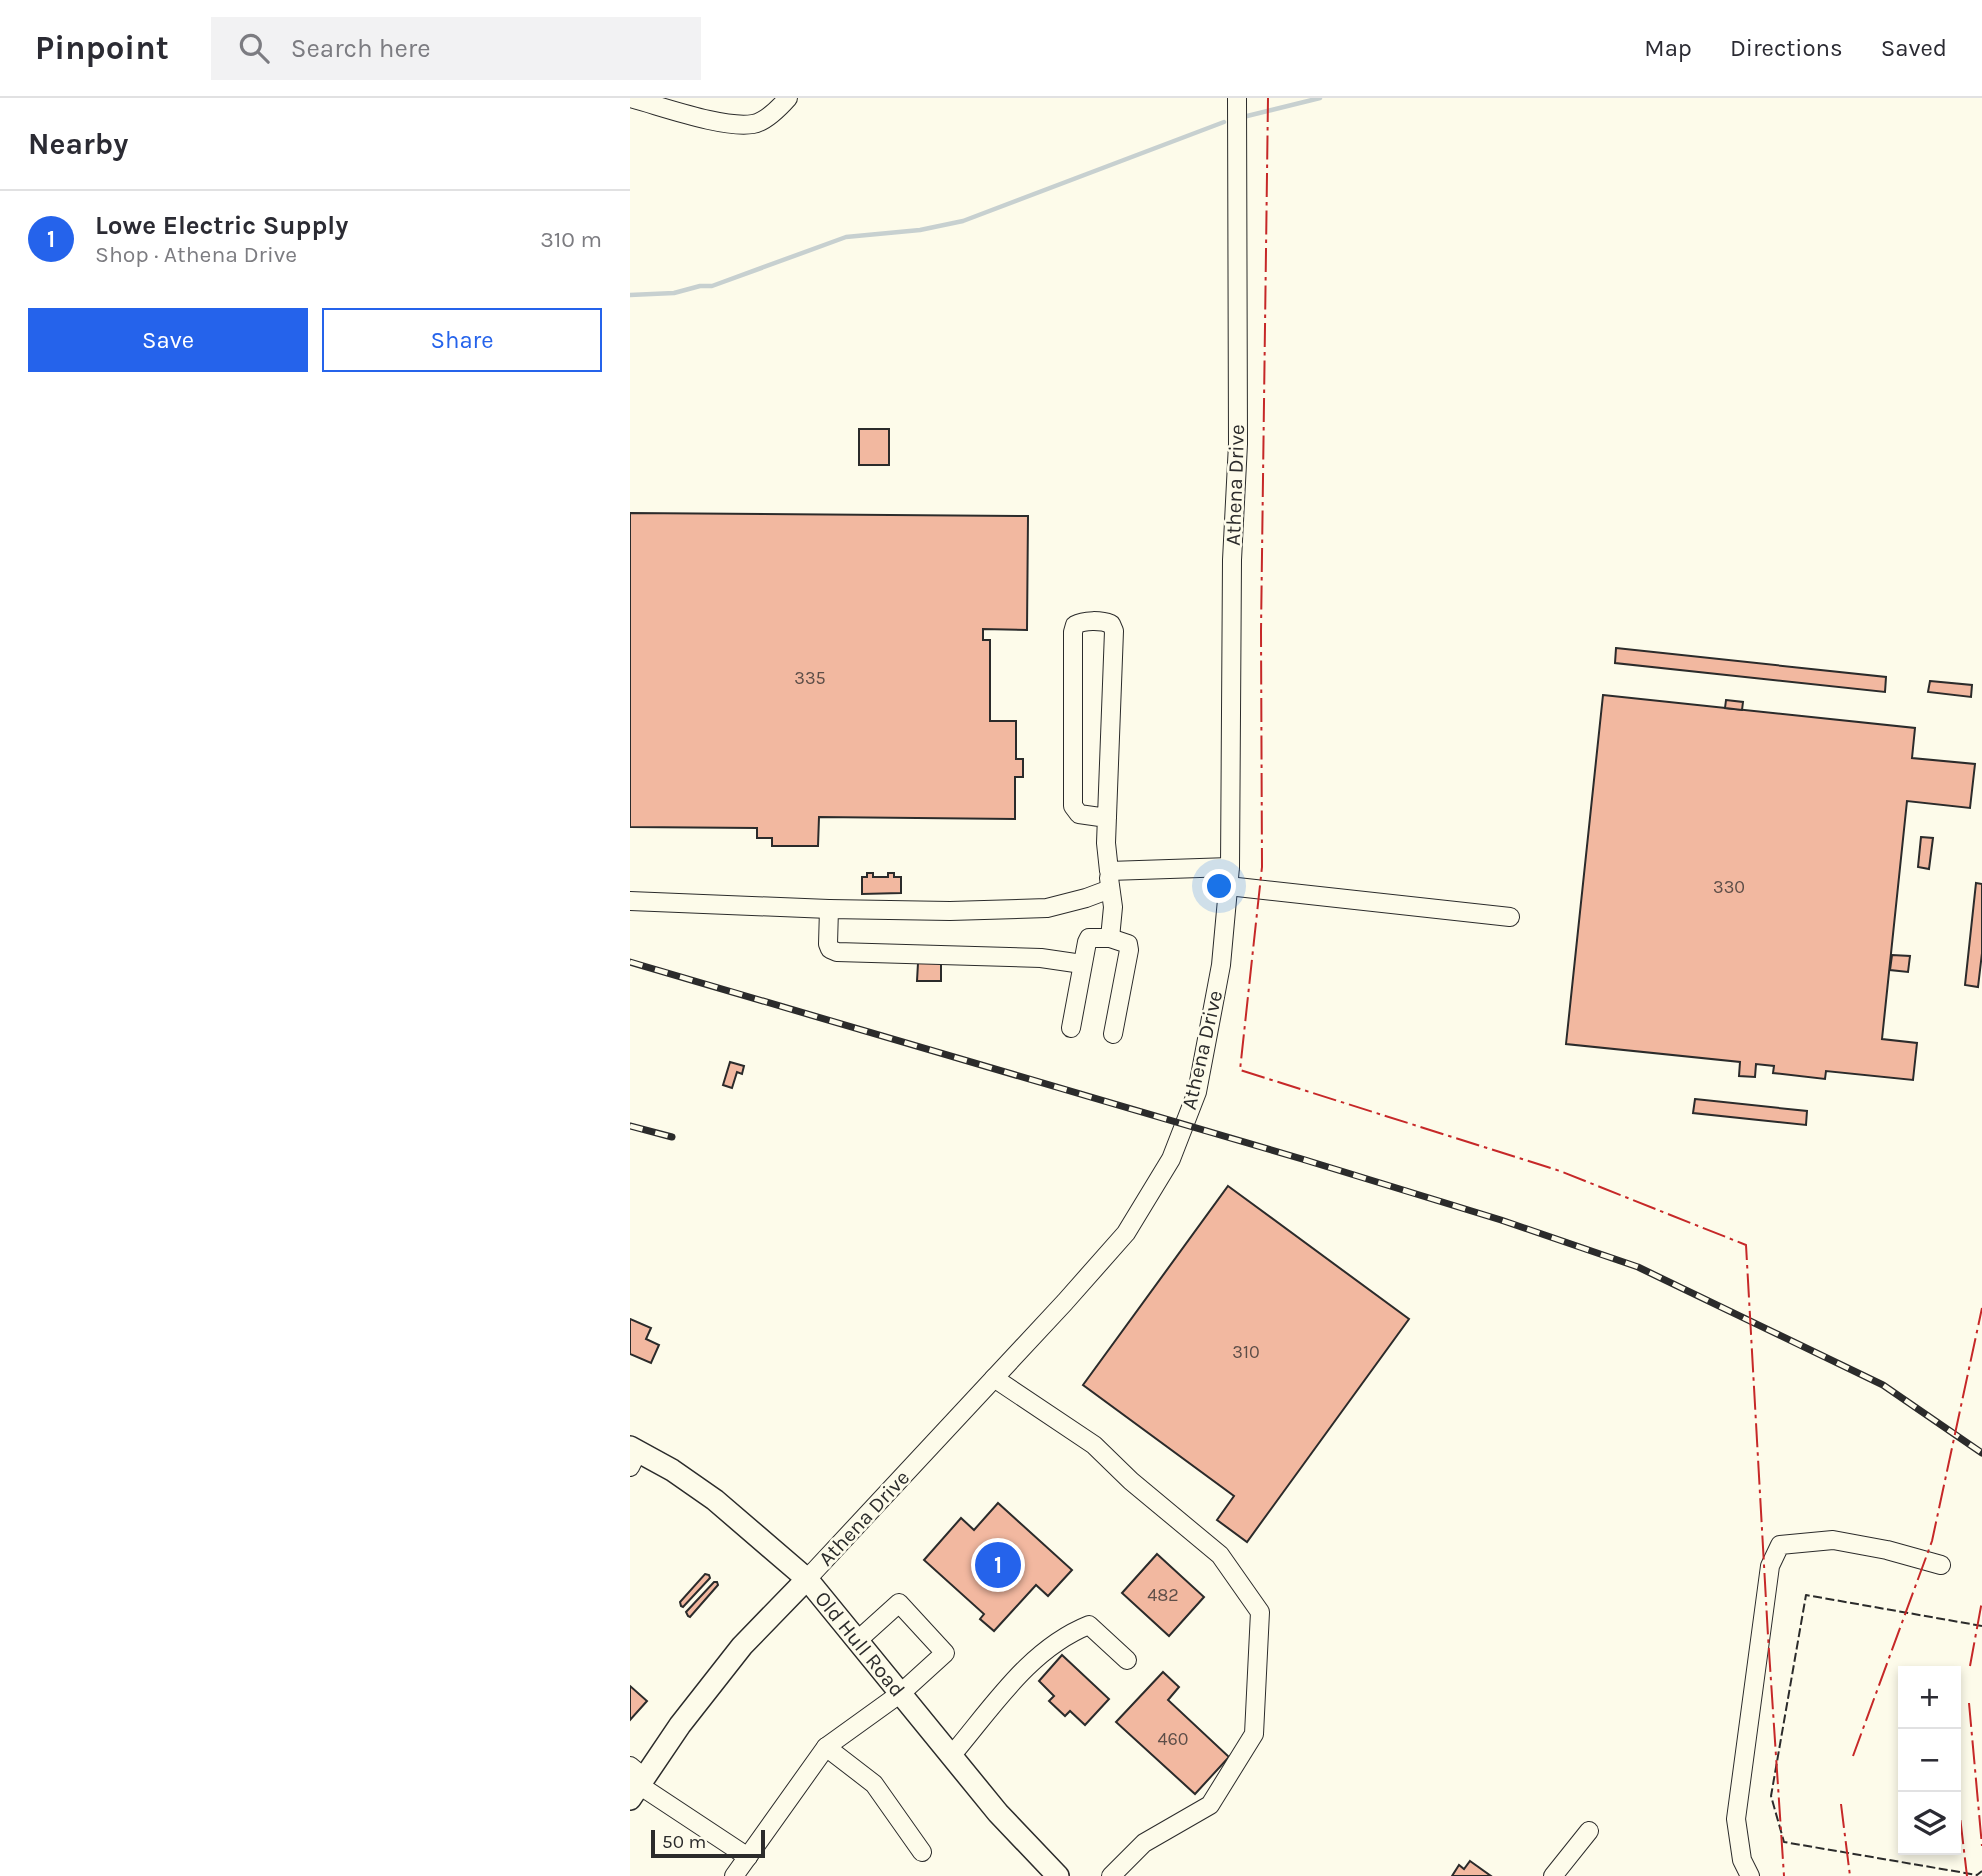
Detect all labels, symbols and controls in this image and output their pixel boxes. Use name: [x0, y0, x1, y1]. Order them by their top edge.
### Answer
search box: [211, 17, 701, 80]
text: Pinpoint: [35, 29, 169, 67]
icon: search: [235, 29, 273, 67]
text: Search here: [291, 33, 431, 64]
text: Map: [1644, 34, 1692, 62]
text: Directions: [1730, 34, 1843, 62]
text: Saved: [1881, 34, 1947, 62]
text: Nearby: [28, 126, 128, 162]
text: Lowe Electric Supply: [95, 210, 348, 241]
text: 1: [47, 226, 55, 253]
text: 310 m: [540, 226, 602, 253]
text: Shop · Athena Drive: [95, 241, 297, 268]
button: Save: [28, 308, 308, 372]
button: Share: [322, 308, 602, 372]
street label: Athena Drive: [1221, 424, 1249, 546]
house number: 335: [794, 667, 826, 689]
your location: [1202, 869, 1236, 903]
house number: 330: [1713, 876, 1745, 898]
street label: Athena Drive: [1177, 988, 1227, 1112]
house number: 310: [1232, 1341, 1260, 1363]
street label: Athena Drive: [814, 1465, 914, 1571]
pin: 1: [975, 1539, 1021, 1591]
house number: 482: [1147, 1584, 1179, 1606]
street label: Old Hull Road: [810, 1586, 910, 1702]
map controls: [1898, 1666, 1961, 1855]
button: +: [1898, 1666, 1961, 1729]
house number: 460: [1157, 1728, 1189, 1750]
button: −: [1898, 1729, 1961, 1792]
button: layers: [1898, 1792, 1961, 1855]
scale bar: [651, 1827, 765, 1859]
text: 50 m: [662, 1831, 706, 1853]

